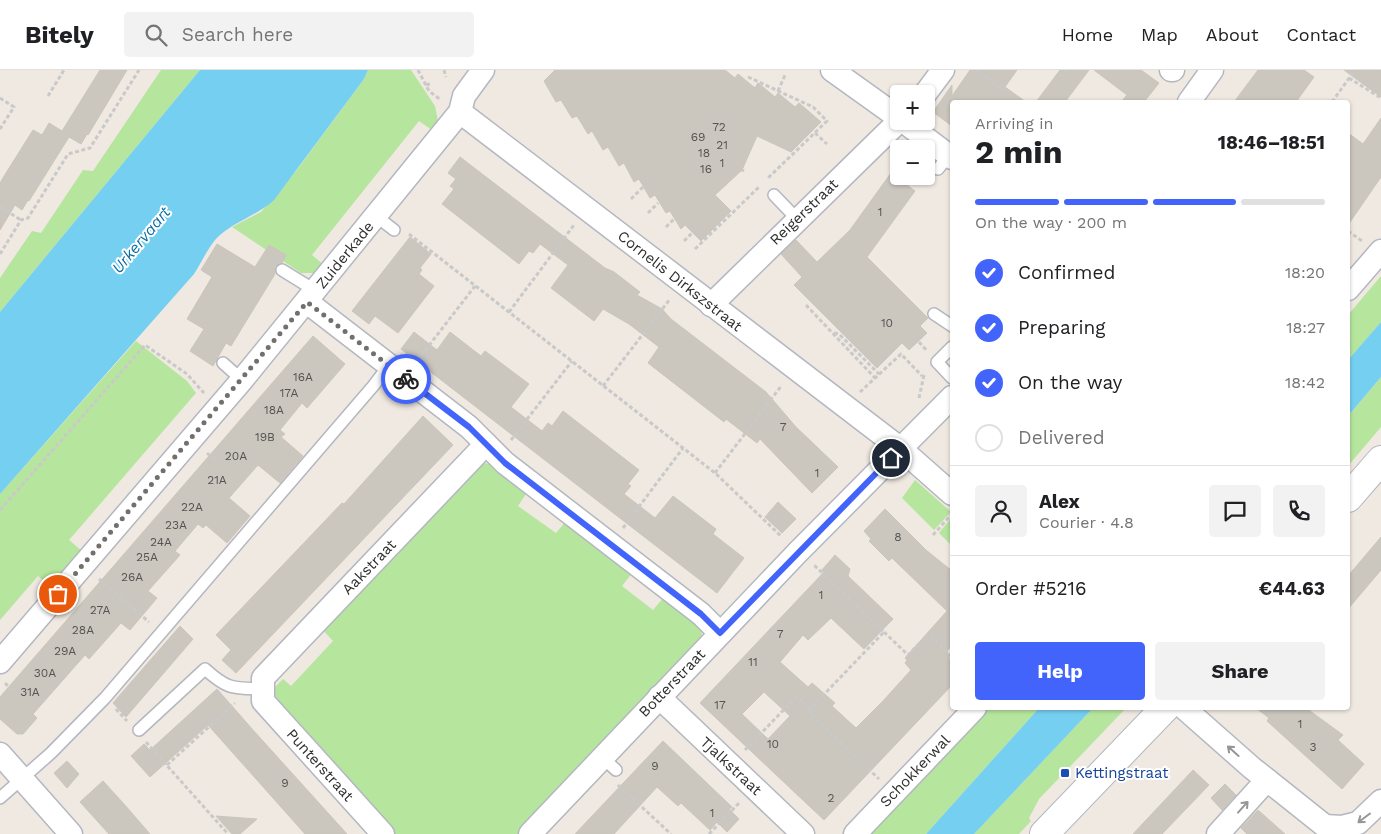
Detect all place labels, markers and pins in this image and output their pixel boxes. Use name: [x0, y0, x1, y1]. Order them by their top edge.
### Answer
pin: [870, 437, 912, 479]
pin: [37, 573, 79, 615]
place label: Kettingstraat: [1075, 764, 1169, 782]
marker: Kettingstraat: [1059, 767, 1071, 779]

